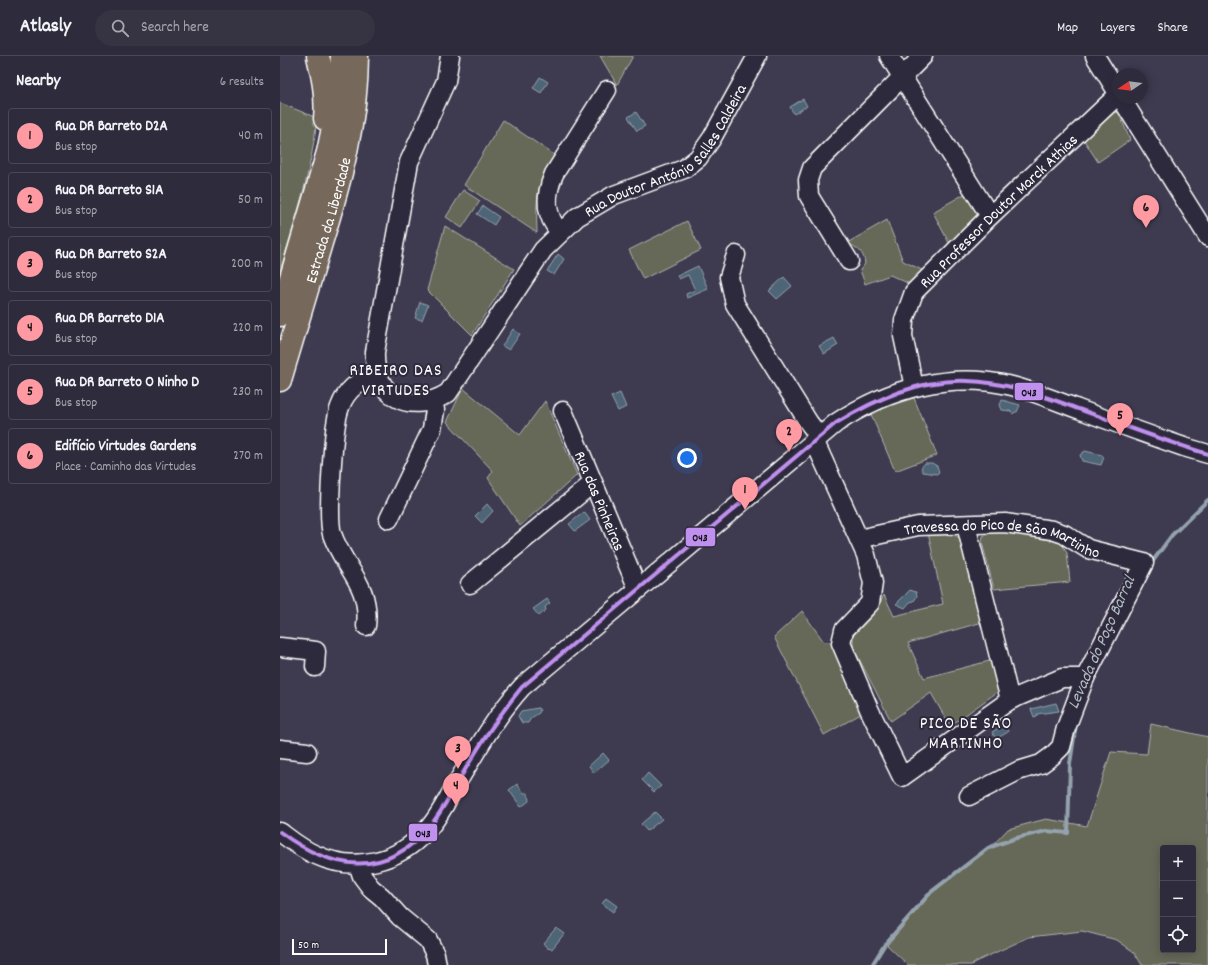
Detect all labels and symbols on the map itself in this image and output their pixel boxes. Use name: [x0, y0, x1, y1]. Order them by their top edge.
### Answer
north arrow: [1112, 68, 1148, 104]
street label: Rua Doutor António Salles Caldeira: [581, 80, 754, 224]
street label: Rua Professor Doutor Marck Athias: [915, 130, 1084, 294]
street label: Estrada da Liberdade: [301, 155, 358, 286]
pin: 6: [1133, 195, 1159, 228]
district label: RIBEIRO DAS VIRTUDES: [349, 360, 443, 404]
line badge: 043: [1014, 382, 1044, 401]
text: 043: [1021, 386, 1037, 402]
pin: 5: [1107, 403, 1133, 436]
pin: 2: [776, 419, 802, 452]
street label: Rua das Pinheiras: [567, 448, 630, 555]
your location: [677, 448, 697, 468]
pin: 1: [732, 477, 758, 510]
street label: Travessa do Pico de São Martinho: [902, 514, 1102, 565]
line badge: 043: [685, 527, 716, 547]
text: 043: [692, 531, 708, 547]
water label: Levada do Poço Barral: [1063, 571, 1144, 713]
district label: PICO DE SÃO MARTINHO: [920, 713, 1012, 757]
pin: 3: [445, 736, 471, 769]
pin: 4: [443, 773, 469, 806]
line badge: 043: [408, 823, 438, 842]
text: 043: [415, 827, 431, 843]
scale bar: [292, 937, 387, 956]

